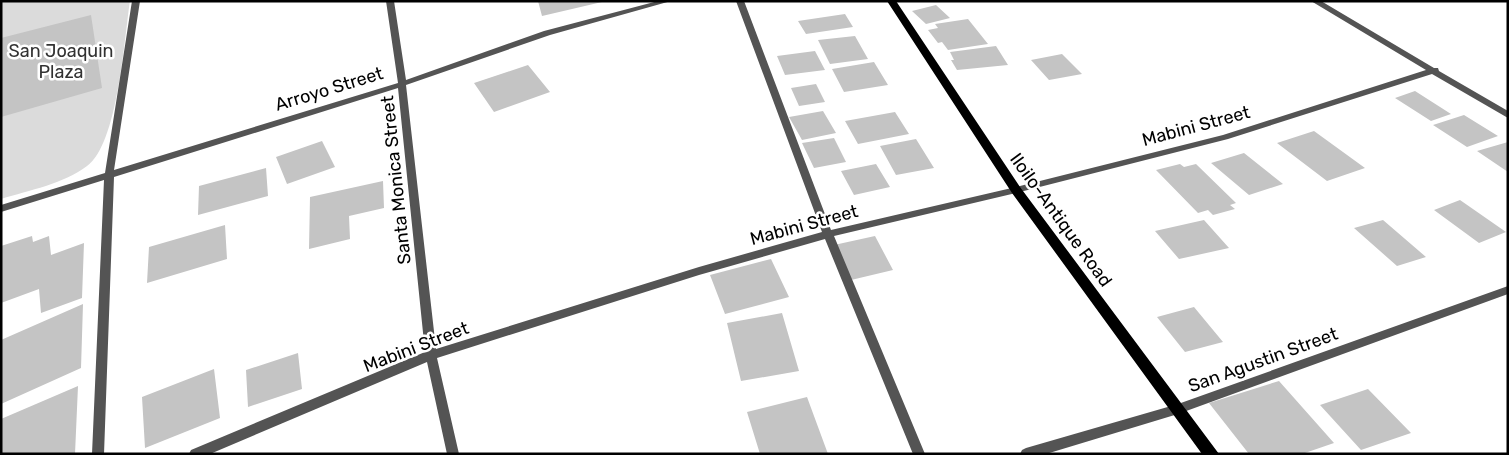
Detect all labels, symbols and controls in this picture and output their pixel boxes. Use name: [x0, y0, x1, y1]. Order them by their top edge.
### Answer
park label: San Joaquin Plaza: [9, 40, 113, 83]
street label: Arroyo Street: [272, 62, 386, 116]
street label: Santa Monica Street: [376, 95, 416, 265]
street label: Mabini Street: [1140, 101, 1252, 151]
street label: Iloilo-Antique Road: [1005, 149, 1117, 291]
street label: Mabini Street: [748, 200, 860, 250]
street label: Mabini Street: [360, 317, 472, 377]
street label: San Agustin Street: [1185, 323, 1341, 397]

